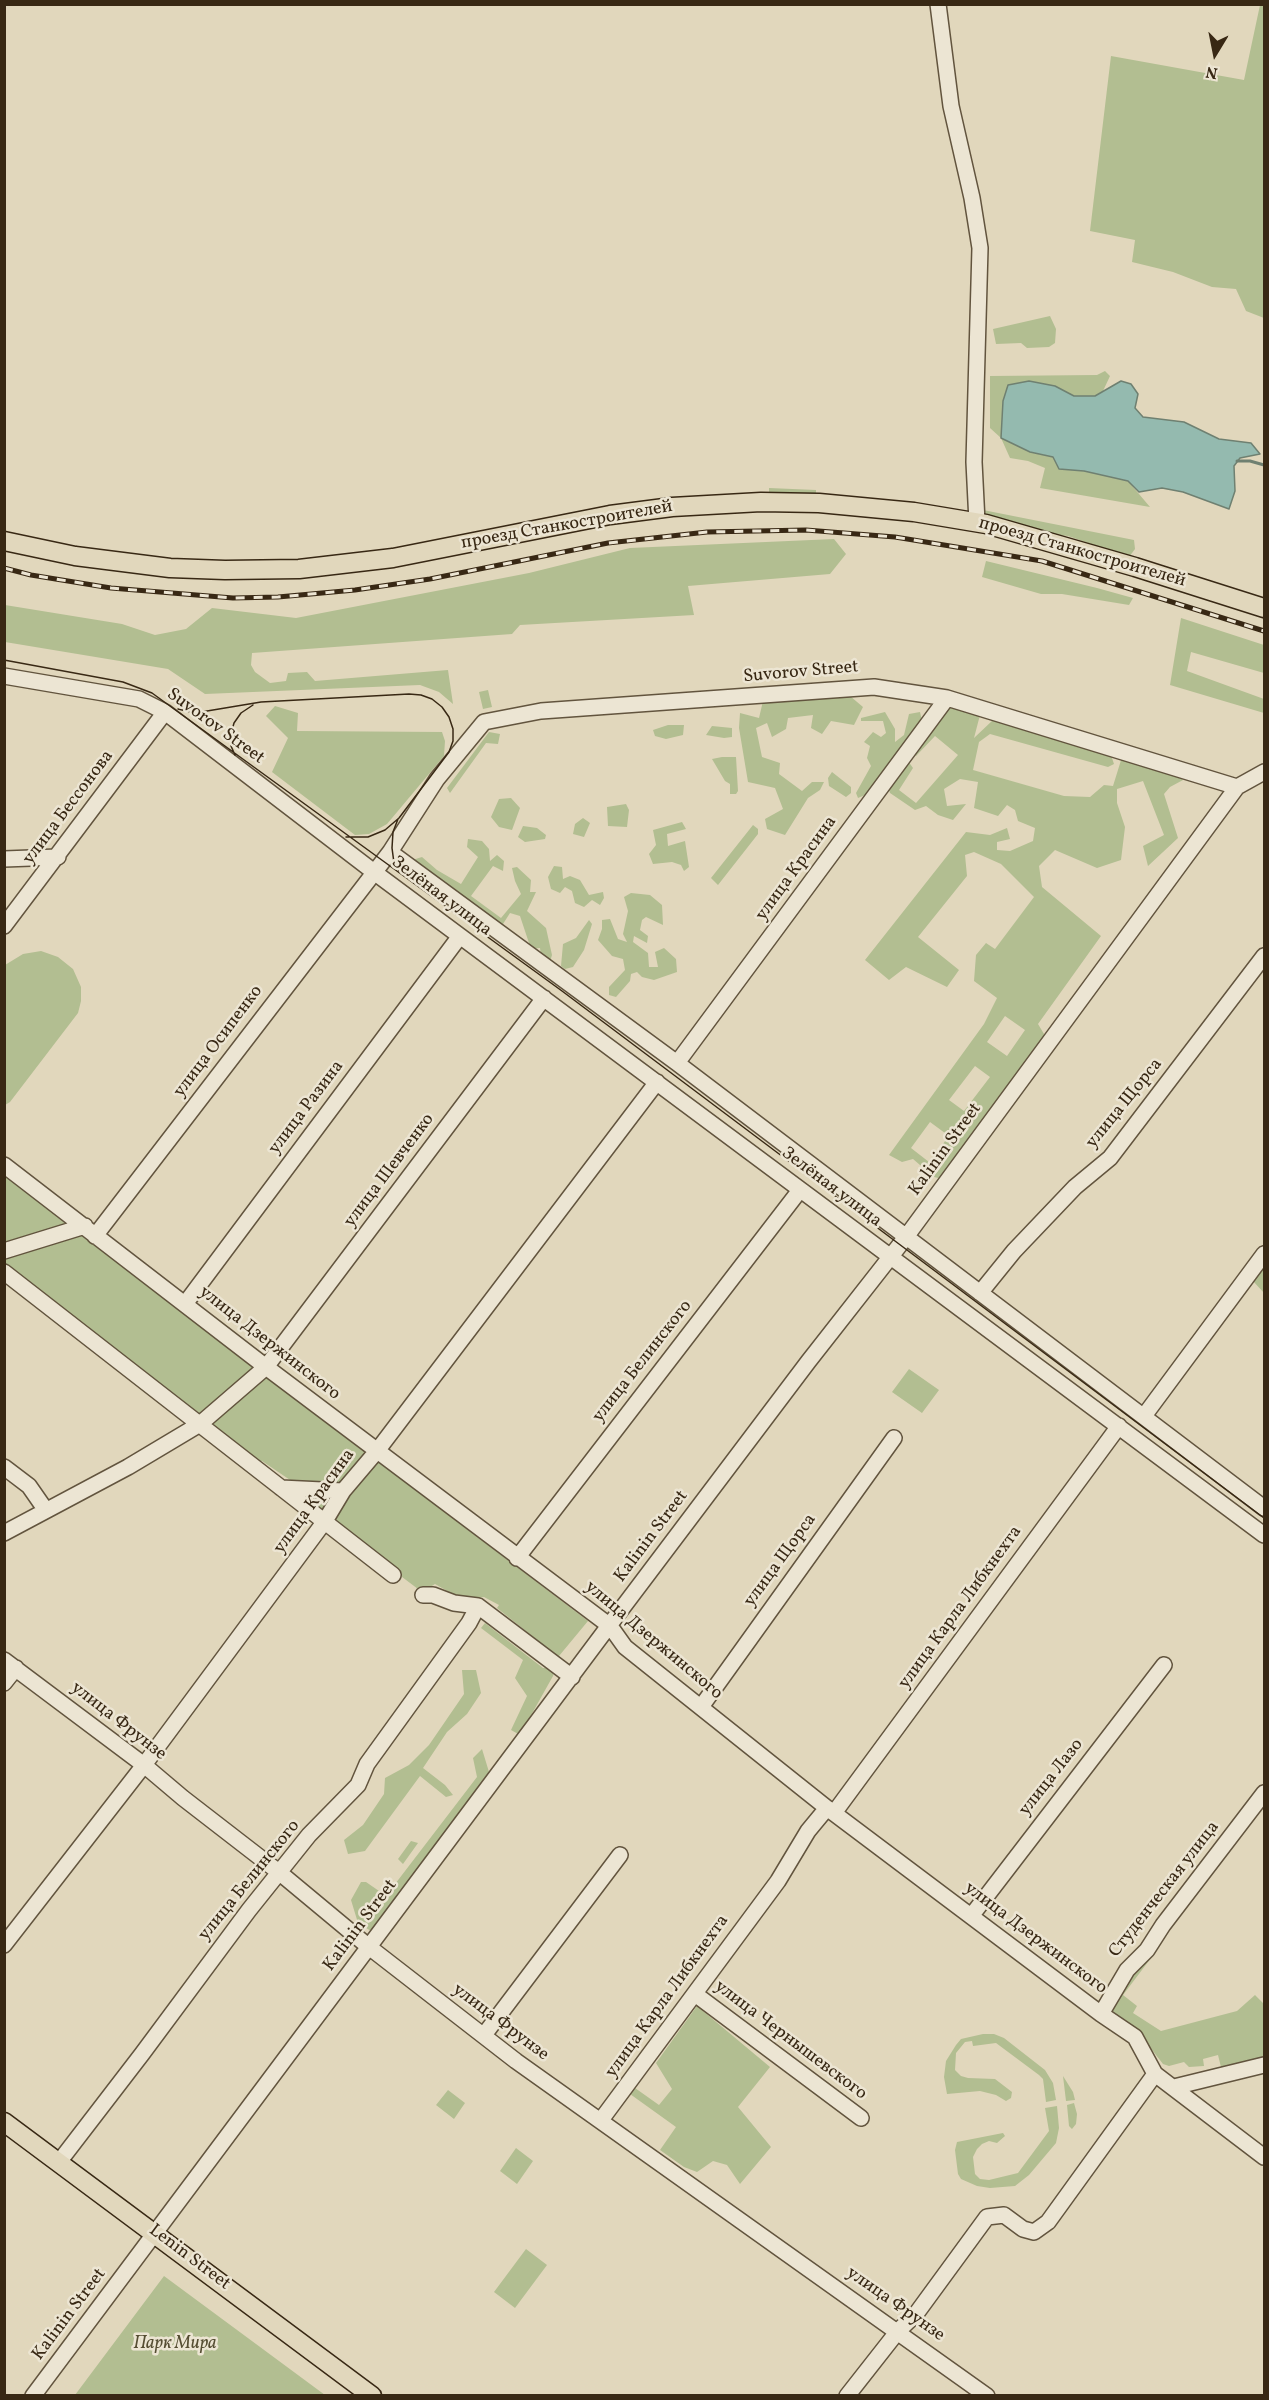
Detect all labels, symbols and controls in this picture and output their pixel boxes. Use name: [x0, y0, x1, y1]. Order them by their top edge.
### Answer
north arrow: [1185, 24, 1245, 84]
text: N: [1204, 60, 1220, 84]
street label: проезд Станкостроителей: [460, 497, 674, 555]
street label: проезд Станкостроителей: [976, 513, 1188, 593]
street label: Suvorov Street: [742, 657, 860, 689]
street label: Suvorov Street: [162, 684, 268, 770]
street label: улица Бессонова: [19, 747, 119, 869]
street label: улица Красина: [752, 812, 842, 926]
street label: Зелёная улица: [387, 852, 495, 942]
street label: улица Осипенко: [170, 982, 268, 1102]
street label: улица Щорса: [1082, 1055, 1168, 1153]
street label: улица Разина: [265, 1057, 349, 1159]
street label: Kalinin Street: [905, 1099, 987, 1201]
street label: улица Шевченко: [340, 1110, 440, 1232]
street label: Зелёная улица: [777, 1143, 885, 1233]
street label: улица Дзержинского: [194, 1282, 344, 1406]
street label: улица Белинского: [589, 1297, 697, 1427]
street label: улица Красина: [270, 1445, 360, 1559]
street label: Kalinin Street: [610, 1487, 694, 1587]
street label: улица Щорса: [740, 1510, 822, 1612]
street label: улица Карла Либкнехта: [895, 1522, 1027, 1694]
street label: улица Дзержинского: [580, 1577, 726, 1705]
street label: улица Фрунзе: [66, 1678, 170, 1766]
street label: улица Лазо: [1015, 1735, 1089, 1821]
street label: улица Белинского: [195, 1816, 305, 1946]
street label: Студенческая улица: [1105, 1818, 1225, 1962]
street label: Kalinin Street: [319, 1876, 403, 1976]
street label: улица Дзержинского: [959, 1878, 1111, 2000]
street label: улица Карла Либкнехта: [602, 1911, 734, 2083]
street label: улица Чернышевского: [709, 1977, 871, 2105]
street label: улица Фрунзе: [447, 1980, 553, 2066]
street label: Lenin Street: [144, 2220, 234, 2296]
street label: улица Фрунзе: [842, 2263, 948, 2347]
street label: Kalinin Street: [28, 2265, 112, 2365]
park label: Парк Мира: [133, 2334, 217, 2356]

